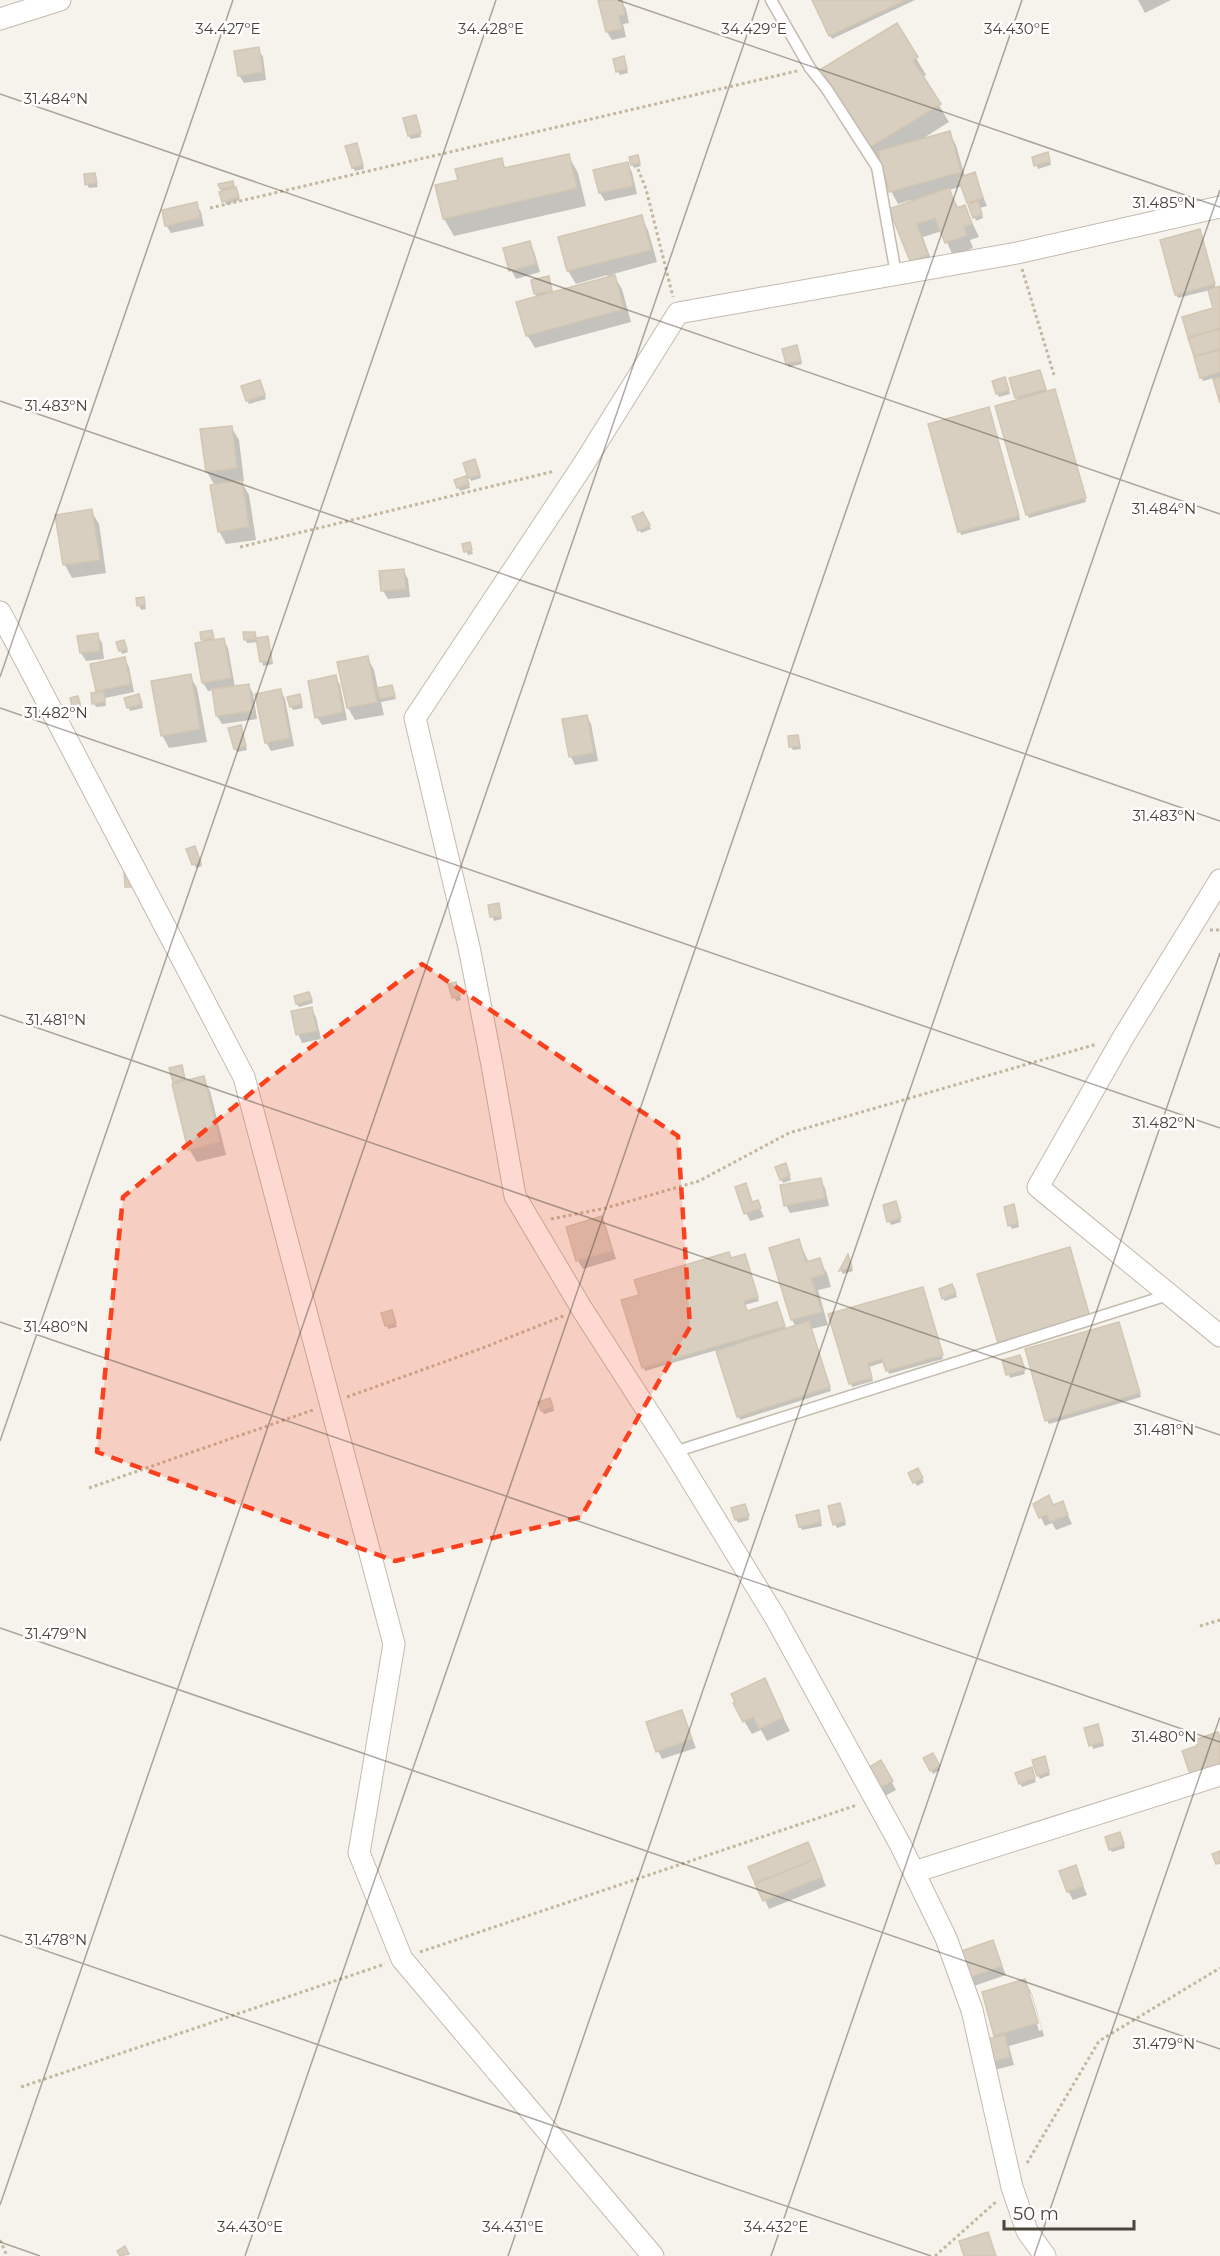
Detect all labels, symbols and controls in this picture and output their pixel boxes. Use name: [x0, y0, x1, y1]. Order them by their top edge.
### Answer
text: 34.427°E: [195, 19, 261, 38]
text: 34.428°E: [458, 19, 524, 38]
text: 34.429°E: [721, 19, 787, 38]
text: 34.430°E: [984, 19, 1050, 38]
text: 31.484°N: [24, 89, 88, 108]
text: 31.485°N: [1132, 193, 1196, 212]
text: 31.483°N: [24, 396, 88, 415]
text: 31.484°N: [1132, 499, 1196, 518]
text: 31.482°N: [24, 703, 88, 722]
text: 31.483°N: [1132, 806, 1196, 825]
text: 31.481°N: [26, 1010, 86, 1029]
text: 31.482°N: [1132, 1113, 1196, 1132]
text: 31.480°N: [24, 1317, 88, 1336]
text: 31.481°N: [1134, 1420, 1194, 1439]
text: 31.479°N: [25, 1624, 87, 1643]
text: 31.480°N: [1132, 1727, 1196, 1746]
text: 31.478°N: [25, 1930, 87, 1949]
text: 31.479°N: [1133, 2034, 1195, 2053]
scale bar: [1004, 2193, 1134, 2231]
text: 50 m: [1013, 2203, 1059, 2225]
text: 34.430°E: [217, 2217, 283, 2236]
text: 34.431°E: [482, 2217, 544, 2236]
text: 34.432°E: [744, 2217, 808, 2236]

